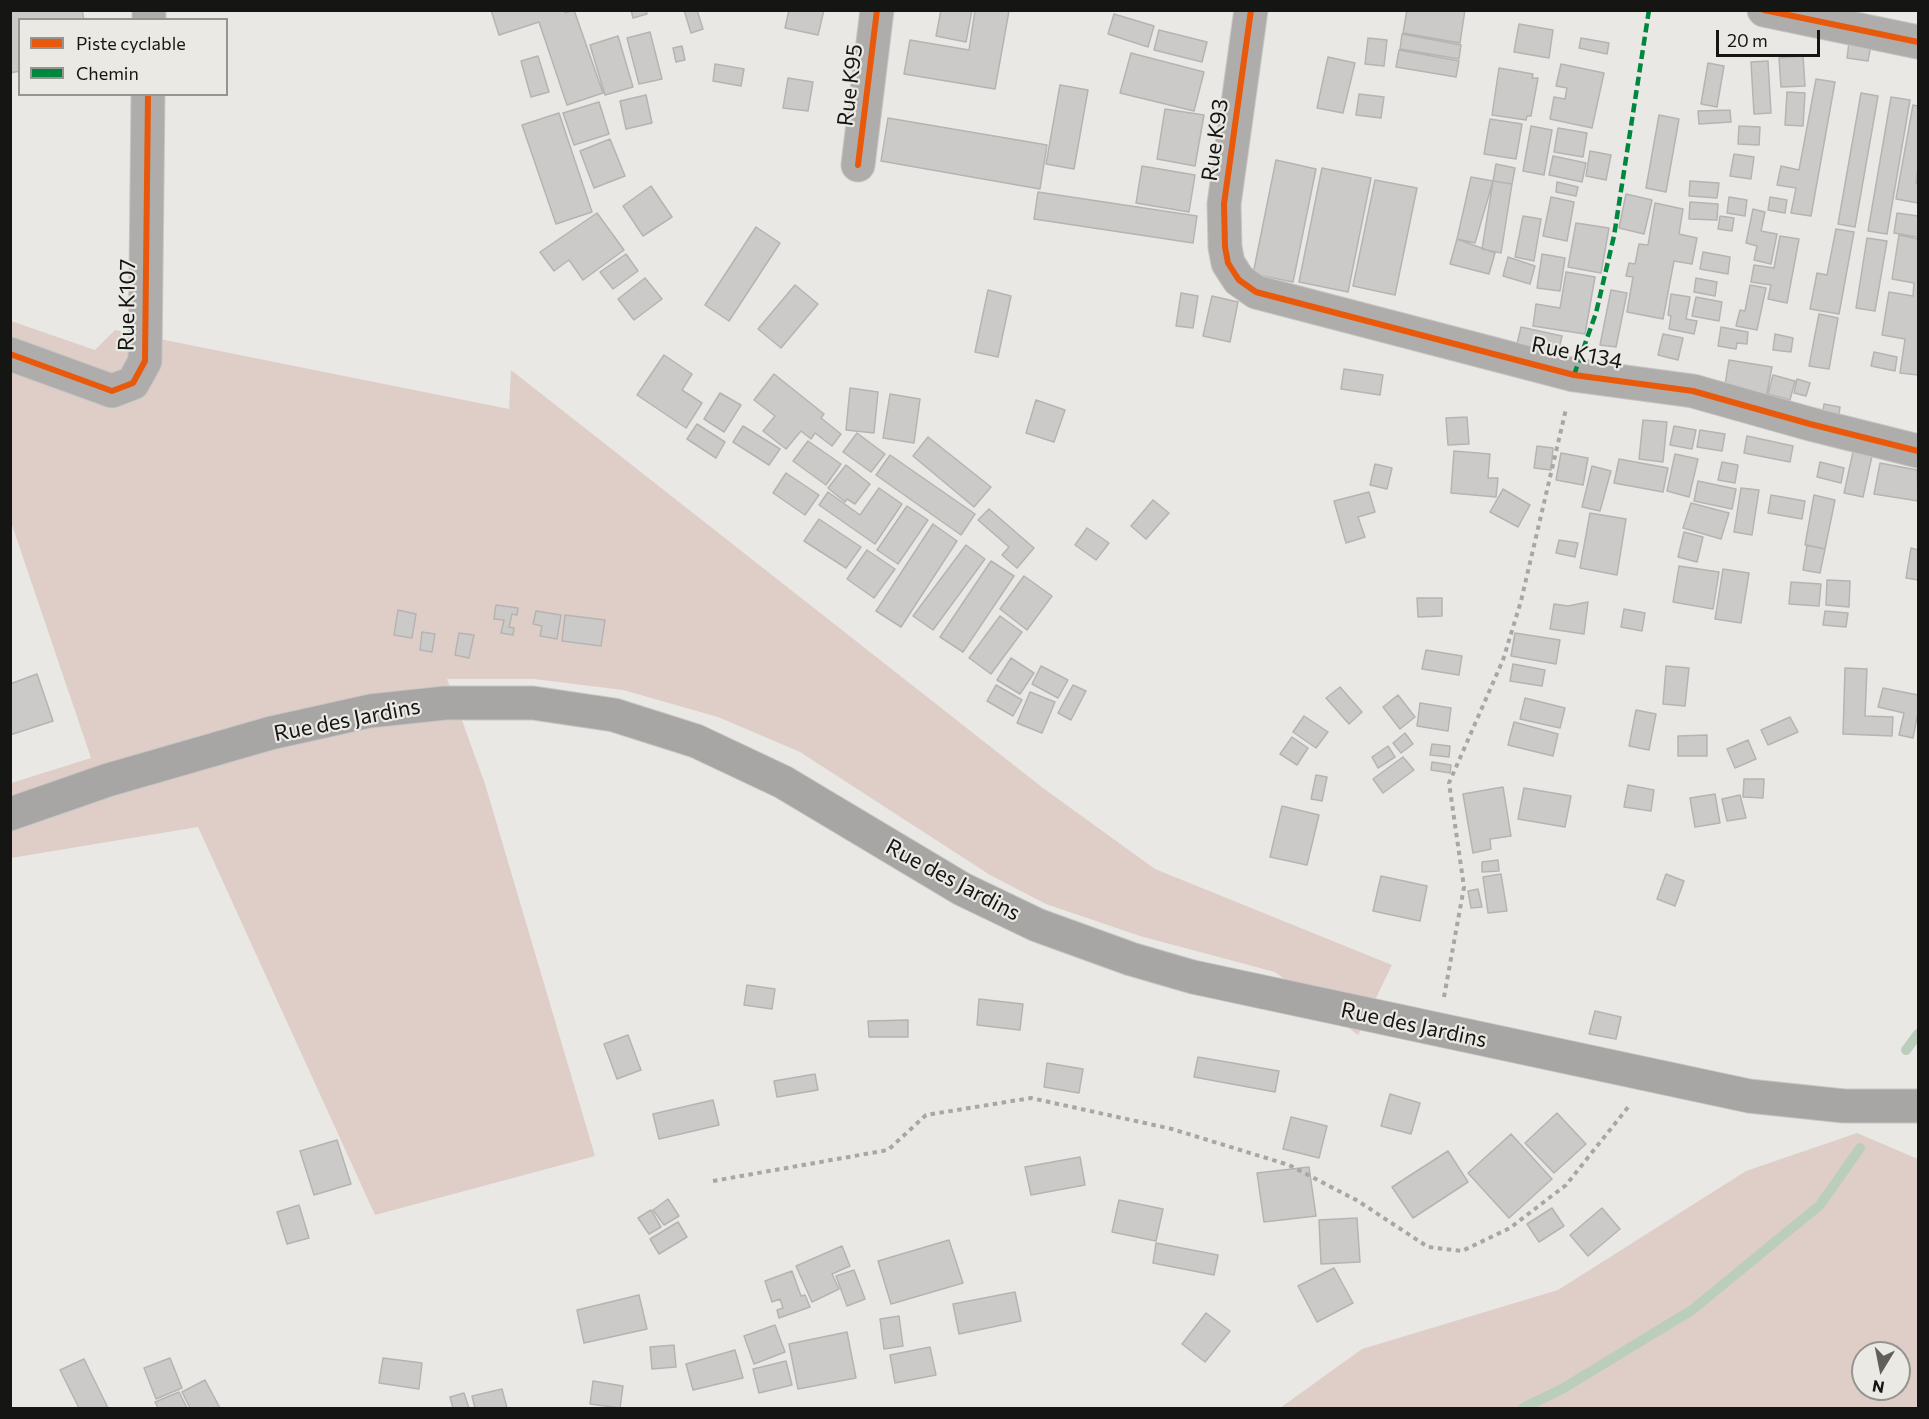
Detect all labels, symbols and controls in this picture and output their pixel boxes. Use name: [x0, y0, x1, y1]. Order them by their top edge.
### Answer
legend: [18, 18, 228, 96]
scale bar: [1719, 18, 1822, 56]
text: 20 m: [1727, 29, 1768, 51]
text: Piste cyclable: [76, 32, 186, 54]
street label: Rue K95: [832, 42, 868, 128]
text: Chemin: [76, 62, 139, 84]
street label: Rue K93: [1196, 97, 1234, 183]
street label: Rue K107: [113, 259, 141, 351]
street label: Rue K134: [1529, 331, 1625, 375]
street label: Rue des Jardins: [272, 693, 422, 747]
street label: Rue des Jardins: [881, 833, 1025, 927]
street label: Rue des Jardins: [1339, 997, 1489, 1053]
north arrow: [1851, 1341, 1911, 1401]
text: N: [1871, 1377, 1886, 1398]

